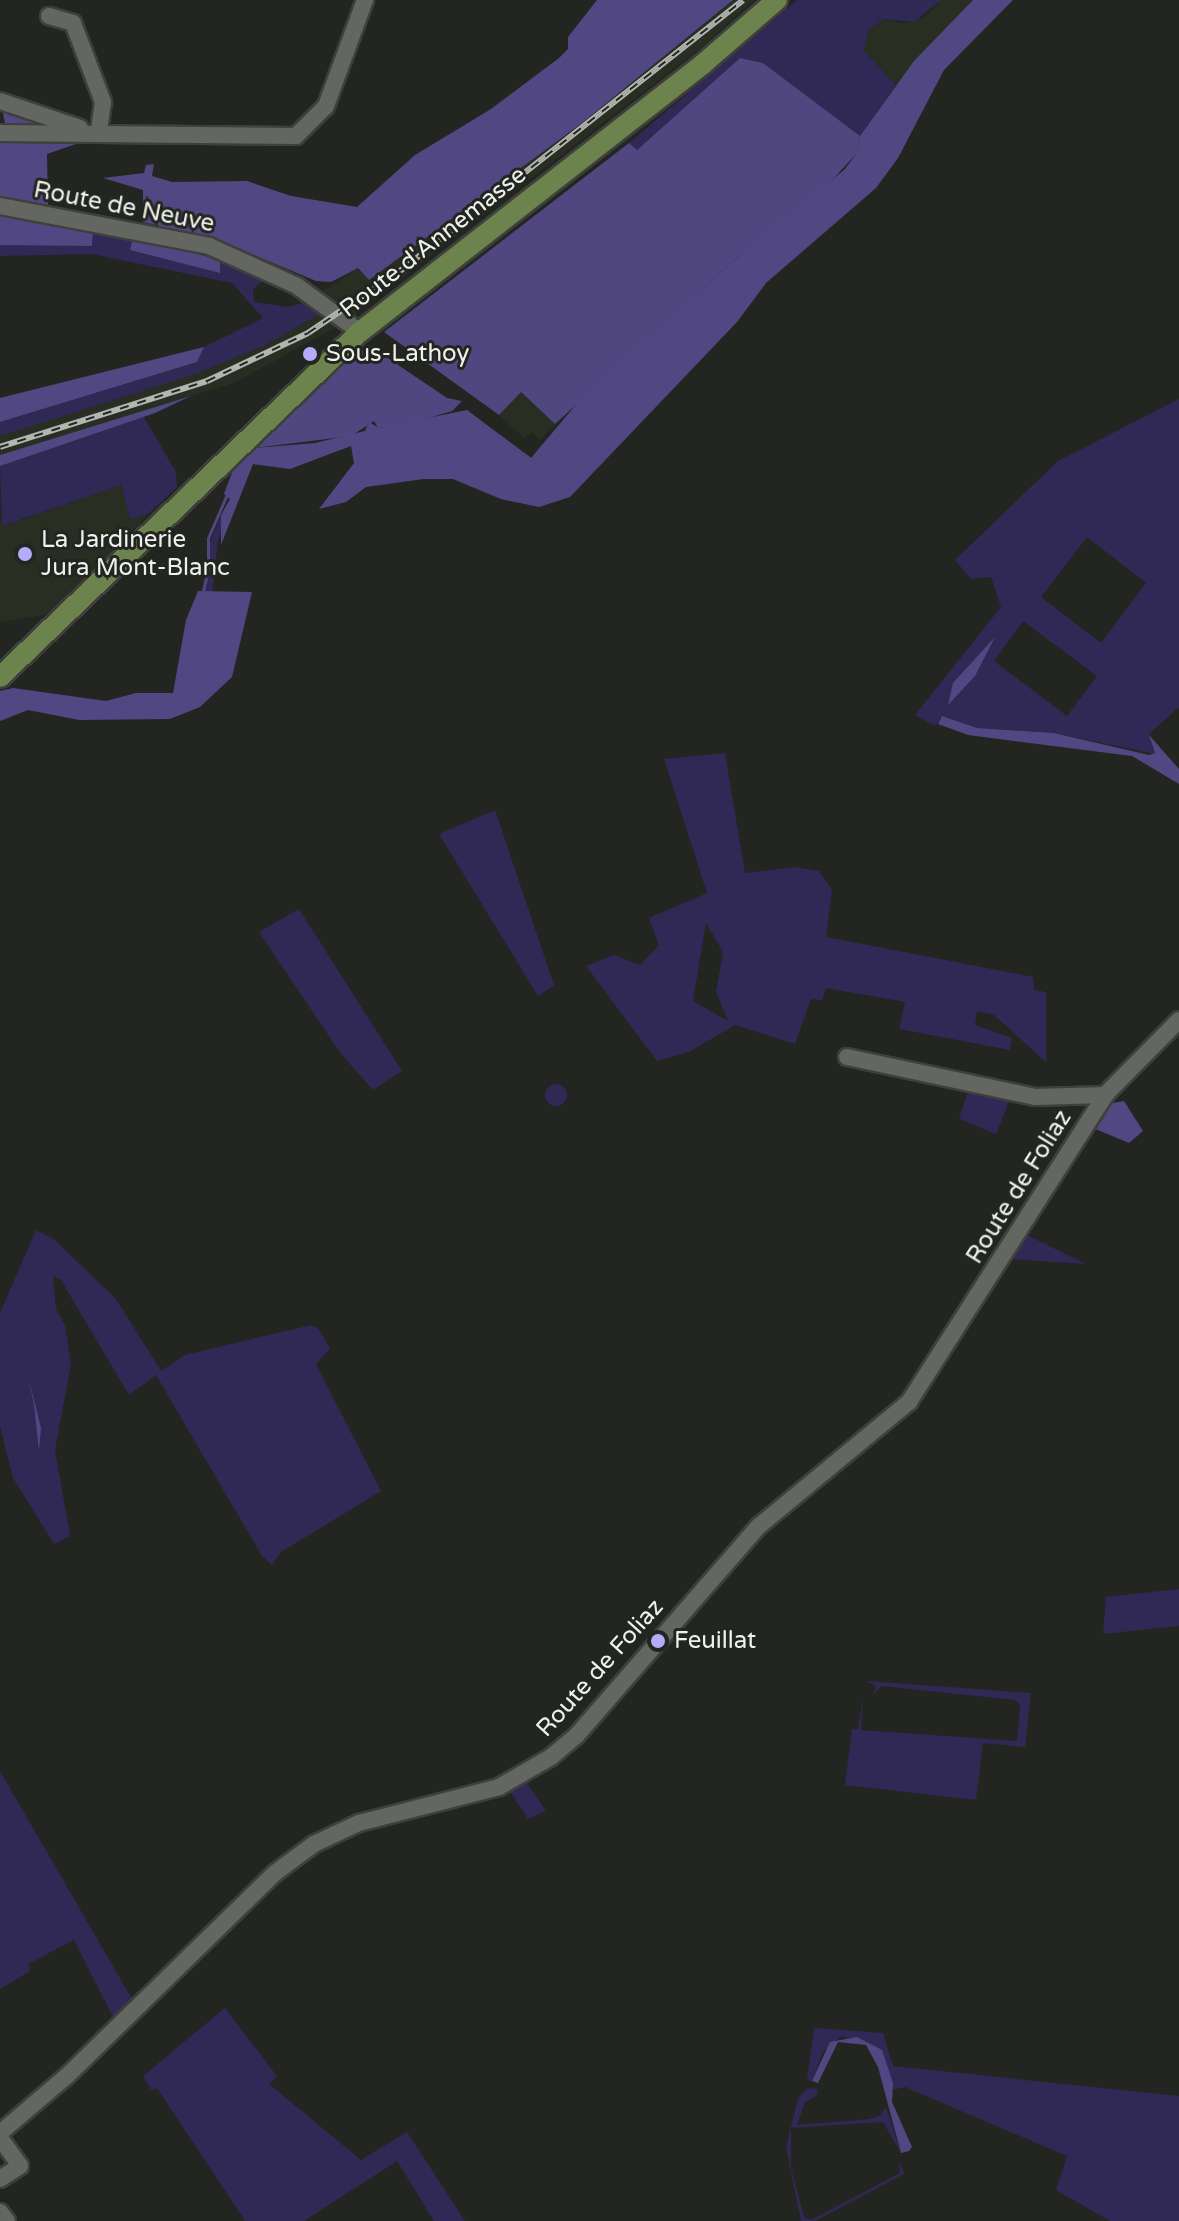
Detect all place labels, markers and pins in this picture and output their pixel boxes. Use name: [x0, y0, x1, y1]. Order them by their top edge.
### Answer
place label: Sous-Lathoy: [326, 340, 469, 368]
marker: Sous-Lathoy: [301, 345, 319, 363]
place label: La Jardinerie Jura Mont-Blanc: [41, 526, 230, 582]
marker: La Jardinerie Jura Mont-Blanc: [16, 545, 34, 563]
place label: Feuillat: [674, 1627, 756, 1655]
marker: Feuillat: [649, 1632, 667, 1650]

